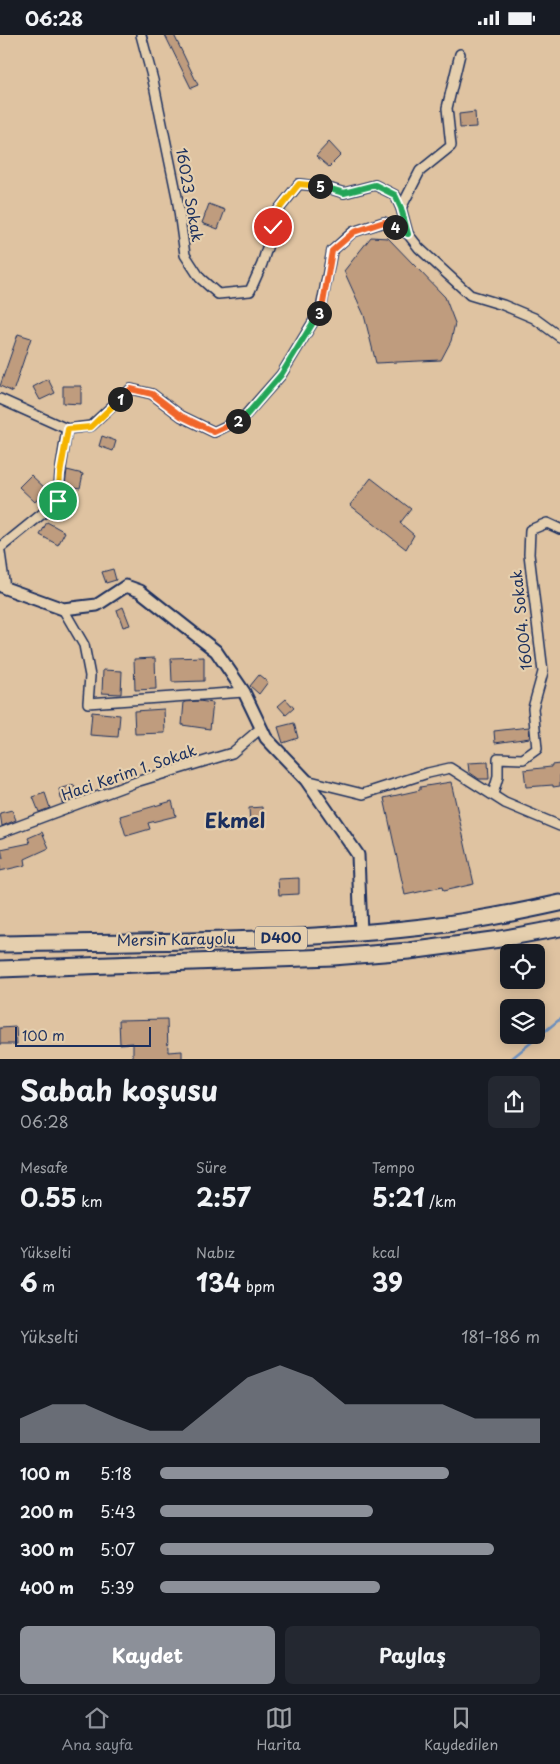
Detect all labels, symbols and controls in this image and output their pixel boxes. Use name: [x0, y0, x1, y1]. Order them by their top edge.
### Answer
text: 06:28: [25, 4, 83, 32]
street label: 16023 Sokak: [171, 146, 210, 244]
pin: 5: [308, 173, 332, 199]
text: 5: [316, 176, 325, 197]
pin: [252, 206, 294, 248]
icon: check: [259, 213, 287, 241]
pin: 4: [382, 215, 408, 239]
text: 4: [391, 217, 400, 238]
pin: 3: [306, 301, 332, 325]
text: 3: [315, 303, 324, 324]
pin: 1: [108, 387, 132, 411]
text: 1: [117, 389, 124, 410]
pin: 2: [226, 409, 250, 433]
text: 2: [234, 411, 243, 432]
pin: [37, 480, 79, 522]
icon: arrive: [44, 487, 72, 515]
street label: 16004. Sokak: [504, 568, 537, 671]
street label: Haci Kerim 1. Sokak: [58, 738, 200, 805]
district label: Ekmel: [205, 805, 265, 835]
street label: Mersin Karayolu: [116, 926, 236, 951]
road number: D400: [255, 926, 307, 949]
map controls: [500, 944, 545, 1044]
button: locate: [500, 944, 545, 989]
button: layers: [500, 999, 545, 1044]
scale bar: [15, 1024, 151, 1047]
text: 100 m: [22, 1025, 65, 1046]
text: Sabah koşusu: [20, 1068, 218, 1111]
button: share: [488, 1076, 540, 1128]
text: 06:28: [20, 1109, 69, 1133]
text: Mesafe: [20, 1157, 68, 1178]
text: Süre: [196, 1157, 227, 1178]
text: Tempo: [372, 1157, 415, 1178]
text: 0.55: [20, 1178, 77, 1216]
text: 2:57: [196, 1178, 251, 1216]
text: 5:21: [372, 1178, 425, 1216]
text: km: [77, 1191, 102, 1212]
text: /km: [425, 1191, 456, 1212]
text: Yükselti: [20, 1242, 71, 1263]
text: Nabız: [196, 1242, 235, 1263]
text: kcal: [372, 1242, 400, 1263]
text: 6: [20, 1263, 38, 1301]
text: 134: [196, 1263, 241, 1301]
text: 39: [372, 1263, 403, 1301]
text: m: [38, 1276, 55, 1297]
text: bpm: [241, 1276, 275, 1297]
text: Yükselti: [20, 1324, 78, 1348]
text: 181–186 m: [461, 1324, 540, 1348]
text: 100 m: [20, 1461, 70, 1485]
text: 5:18: [100, 1461, 132, 1485]
text: 200 m: [20, 1499, 74, 1523]
text: 5:43: [100, 1499, 136, 1523]
text: 300 m: [20, 1537, 74, 1561]
text: 5:07: [100, 1537, 135, 1561]
text: 400 m: [20, 1575, 74, 1599]
text: 5:39: [100, 1575, 134, 1599]
button: Kaydet: [20, 1626, 275, 1684]
button: Paylaş: [285, 1626, 540, 1684]
tab: Ana sayfa: [62, 1704, 133, 1755]
tab: Harita: [256, 1704, 301, 1755]
tab: Kaydedilen: [424, 1704, 498, 1755]

